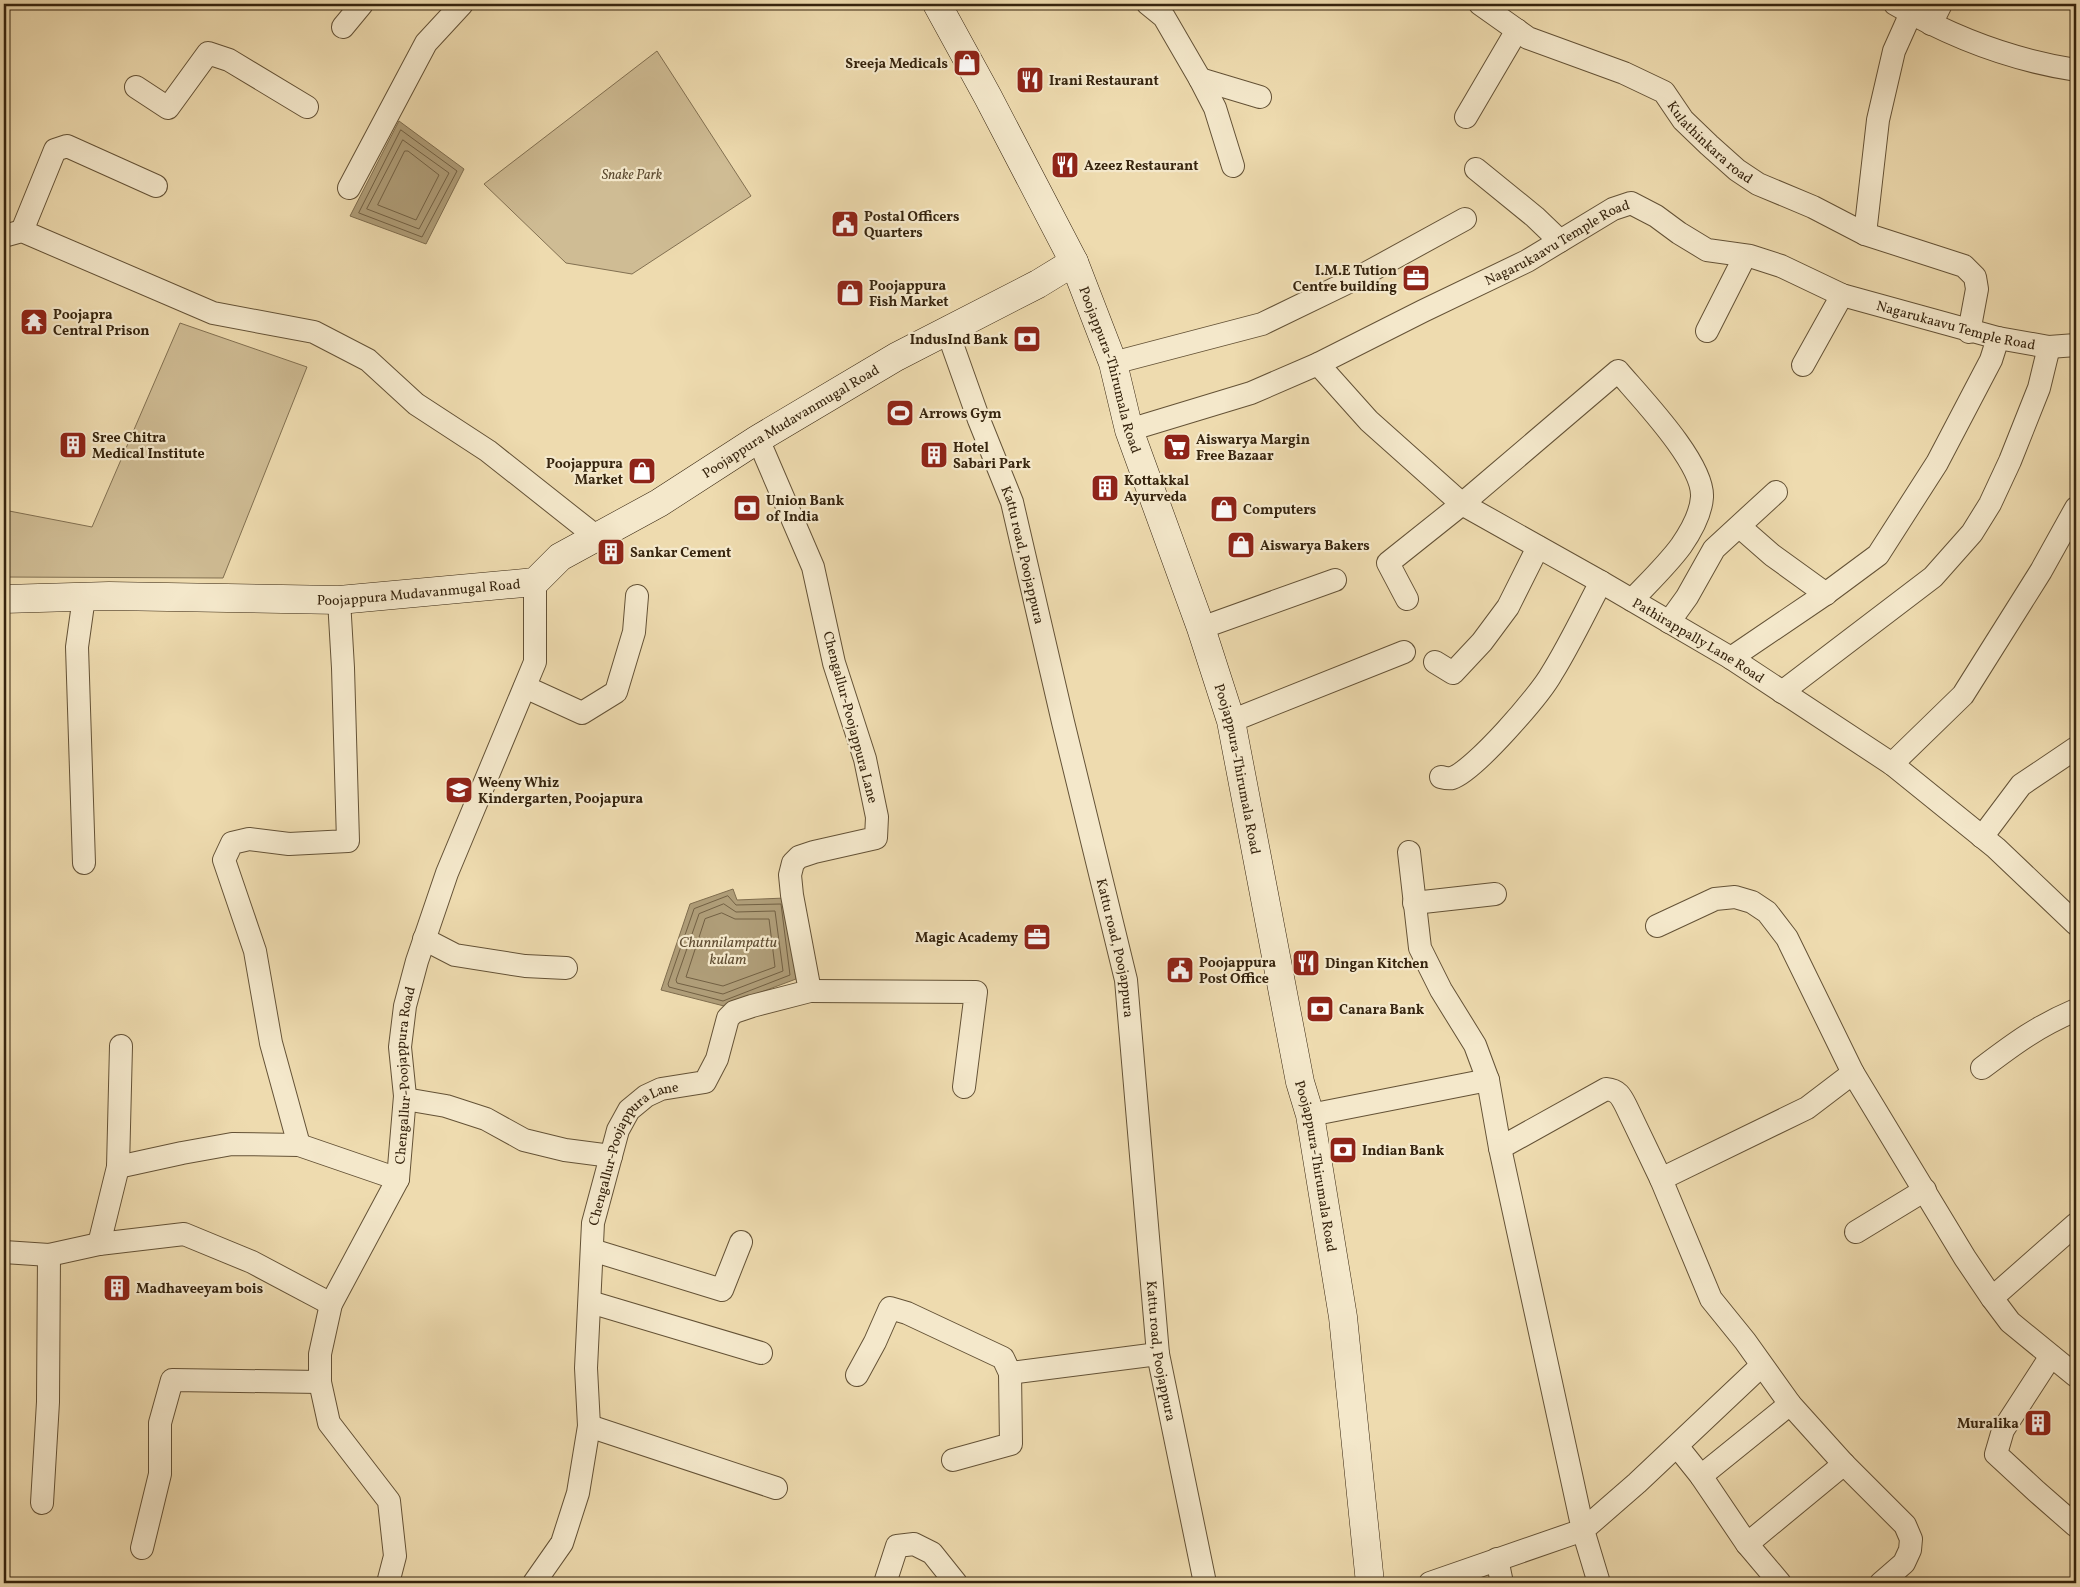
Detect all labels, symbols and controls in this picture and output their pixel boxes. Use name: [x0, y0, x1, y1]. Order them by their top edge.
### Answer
shop icon: Sreeja Medicals: [952, 48, 982, 78]
place label: Sreeja Medicals: [845, 55, 948, 74]
restaurant icon: Irani Restaurant: [1015, 65, 1045, 95]
place label: Irani Restaurant: [1049, 72, 1159, 91]
street label: Kulathinkara road: [1662, 98, 1756, 189]
restaurant icon: Azeez Restaurant: [1050, 150, 1080, 180]
place label: Azeez Restaurant: [1084, 157, 1198, 176]
park label: Snake Park: [602, 166, 663, 185]
street label: Nagarukaavu Temple Road: [1482, 196, 1633, 291]
place label: Postal Officers Quarters: [864, 208, 959, 243]
public building icon: Postal Officers Quarters: [830, 209, 860, 239]
place label: I.M.E Tution Centre building: [1293, 262, 1397, 297]
office icon: I.M.E Tution Centre building: [1401, 263, 1431, 293]
place label: Poojappura Fish Market: [869, 277, 949, 312]
shop icon: Poojappura Fish Market: [835, 278, 865, 308]
street label: Poojappura-Thirumala Road: [1073, 284, 1145, 456]
street label: Nagarukaavu Temple Road: [1874, 297, 2037, 355]
place label: Poojapra Central Prison: [53, 306, 150, 341]
temple icon: Poojapra Central Prison: [19, 307, 49, 337]
bank icon: IndusInd Bank: [1012, 324, 1042, 354]
place label: IndusInd Bank: [910, 331, 1009, 350]
street label: Poojappura Mudavanmugal Road: [699, 361, 883, 484]
sports icon: Arrows Gym: [885, 398, 915, 428]
place label: Arrows Gym: [919, 405, 1002, 424]
place label: Sree Chitra Medical Institute: [92, 429, 205, 464]
building icon: Sree Chitra Medical Institute: [58, 430, 88, 460]
place label: Aiswarya Margin Free Bazaar: [1196, 431, 1310, 466]
supermarket icon: Aiswarya Margin Free Bazaar: [1162, 432, 1192, 462]
place label: Hotel Sabari Park: [953, 439, 1031, 474]
building icon: Hotel Sabari Park: [919, 440, 949, 470]
place label: Poojappura Market: [546, 455, 623, 490]
shop icon: Poojappura Market: [627, 456, 657, 486]
place label: Kottakkal Ayurveda: [1124, 472, 1189, 507]
building icon: Kottakkal Ayurveda: [1090, 473, 1120, 503]
street label: Kattu road, Poojappura: [995, 483, 1048, 626]
place label: Union Bank of India: [766, 492, 845, 527]
bank icon: Union Bank of India: [732, 493, 762, 523]
shop icon: Computers: [1209, 494, 1239, 524]
place label: Computers: [1243, 501, 1316, 520]
shop icon: Aiswarya Bakers: [1226, 530, 1256, 560]
building icon: Sankar Cement: [596, 537, 626, 567]
place label: Aiswarya Bakers: [1260, 537, 1370, 556]
place label: Sankar Cement: [630, 544, 731, 563]
street label: Poojappura Mudavanmugal Road: [317, 575, 521, 611]
street label: Pathirappally Lane Road: [1628, 594, 1768, 688]
street label: Chengallur-Poojappura Lane: [817, 629, 882, 806]
street label: Poojappura-Thirumala Road: [1209, 681, 1264, 856]
place label: Weeny Whiz Kindergarten, Poojapura: [478, 774, 644, 809]
school or university icon: Weeny Whiz Kindergarten, Poojapura: [444, 775, 474, 805]
street label: Kattu road, Poojappura: [1091, 877, 1137, 1018]
office icon: Magic Academy: [1022, 922, 1052, 952]
place label: Magic Academy: [915, 929, 1018, 948]
water label: Chunnilampattu kulam: [679, 933, 777, 971]
restaurant icon: Dingan Kitchen: [1291, 948, 1321, 978]
place label: Poojappura Post Office: [1199, 954, 1276, 989]
public building icon: Poojappura Post Office: [1165, 955, 1195, 985]
place label: Dingan Kitchen: [1325, 955, 1429, 974]
street label: Chengallur-Poojappura Road: [391, 984, 421, 1165]
bank icon: Canara Bank: [1305, 994, 1335, 1024]
place label: Canara Bank: [1339, 1001, 1425, 1020]
street label: Chengallur-Poojappura Lane: [585, 1078, 680, 1228]
street label: Poojappura-Thirumala Road: [1289, 1078, 1340, 1254]
bank icon: Indian Bank: [1328, 1135, 1358, 1165]
place label: Indian Bank: [1362, 1142, 1445, 1161]
building icon: Madhaveeyam bois: [102, 1273, 132, 1303]
place label: Madhaveeyam bois: [136, 1280, 263, 1299]
street label: Kattu road, Poojappura: [1141, 1280, 1180, 1423]
building icon: Muralika: [2023, 1408, 2053, 1438]
place label: Muralika: [1957, 1415, 2019, 1434]

